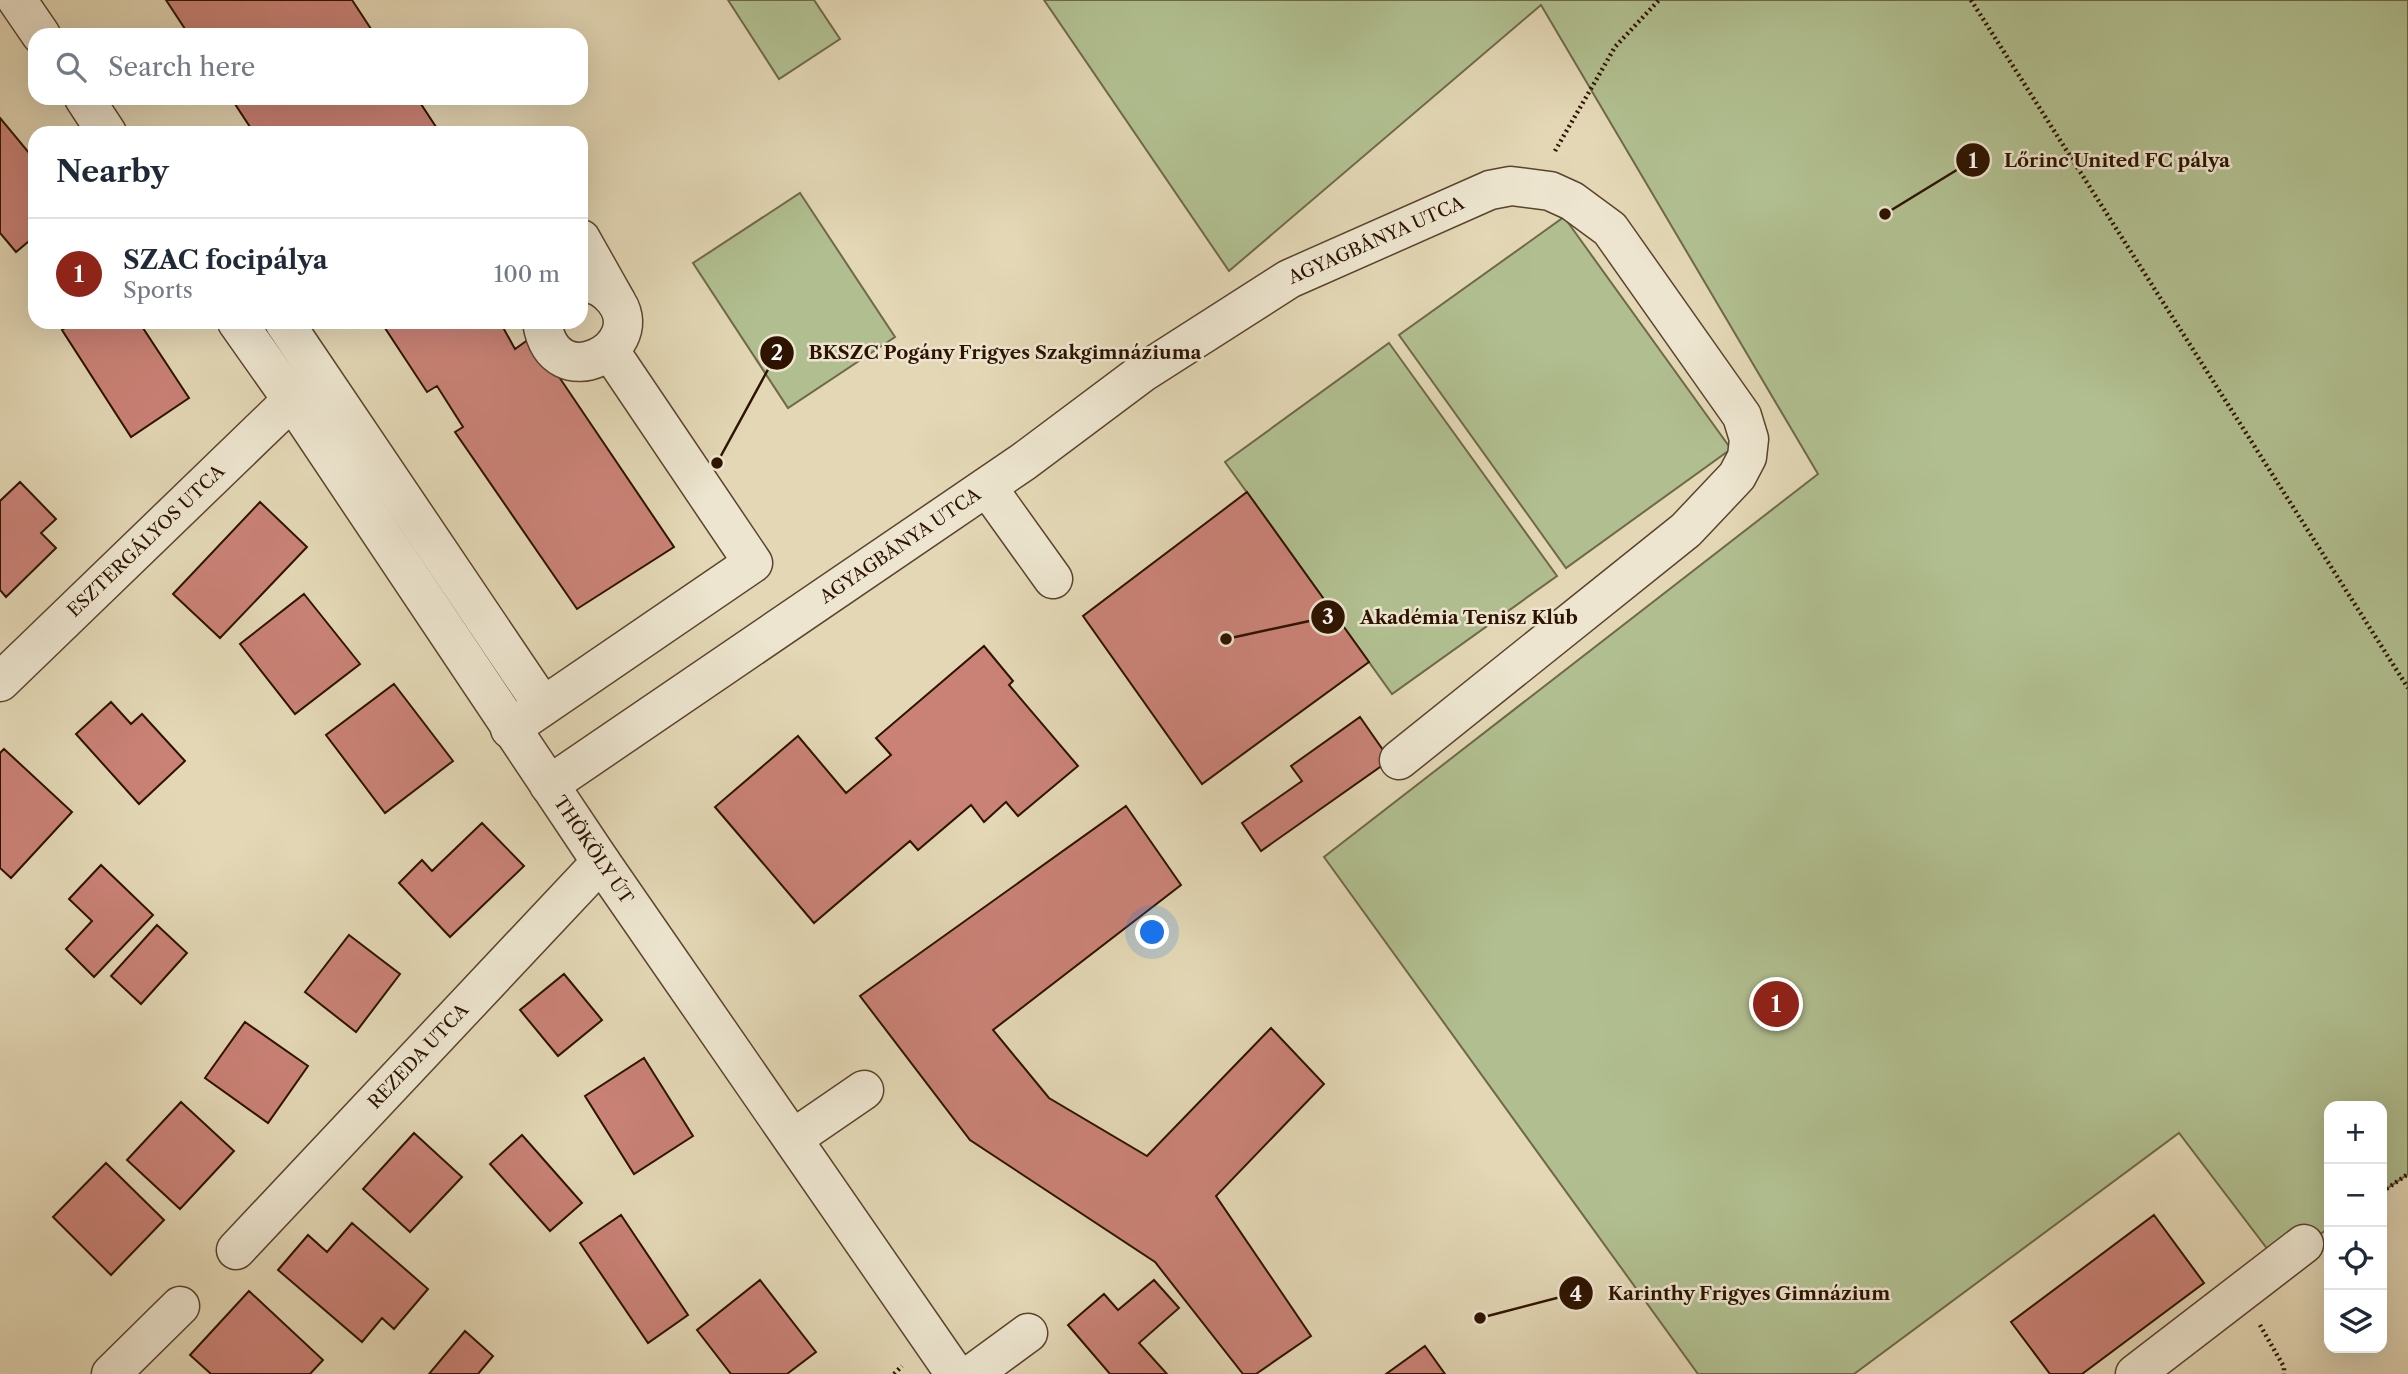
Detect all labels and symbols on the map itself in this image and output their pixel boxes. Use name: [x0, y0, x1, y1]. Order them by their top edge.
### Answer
callout: Lőrinc United FC pálya: [1955, 140, 2244, 180]
text: 1: [1968, 148, 1978, 173]
text: Lőrinc United FC pálya: [2004, 149, 2231, 172]
street label: AGYAGBÁNYA UTCA: [1284, 192, 1468, 289]
callout: BKSZC Pogány Frigyes Szakgimnáziuma: [759, 333, 1216, 373]
text: 2: [771, 340, 783, 365]
text: BKSZC Pogány Frigyes Szakgimnáziuma: [808, 341, 1203, 364]
street label: ESZTERGÁLYOS UTCA: [63, 460, 229, 622]
street label: AGYAGBÁNYA UTCA: [815, 483, 985, 609]
callout: Akadémia Tenisz Klub: [1311, 597, 1592, 637]
text: 3: [1322, 604, 1334, 629]
text: Akadémia Tenisz Klub: [1359, 606, 1578, 629]
street label: THÖKÖLY ÚT: [549, 792, 638, 909]
your location: [1135, 915, 1169, 949]
pin: 1: [1753, 978, 1799, 1030]
street label: REZEDA UTCA: [364, 999, 473, 1113]
callout: Karinthy Frigyes Gimnázium: [1558, 1273, 1904, 1313]
text: 4: [1570, 1281, 1582, 1306]
text: Karinthy Frigyes Gimnázium: [1608, 1282, 1890, 1305]

